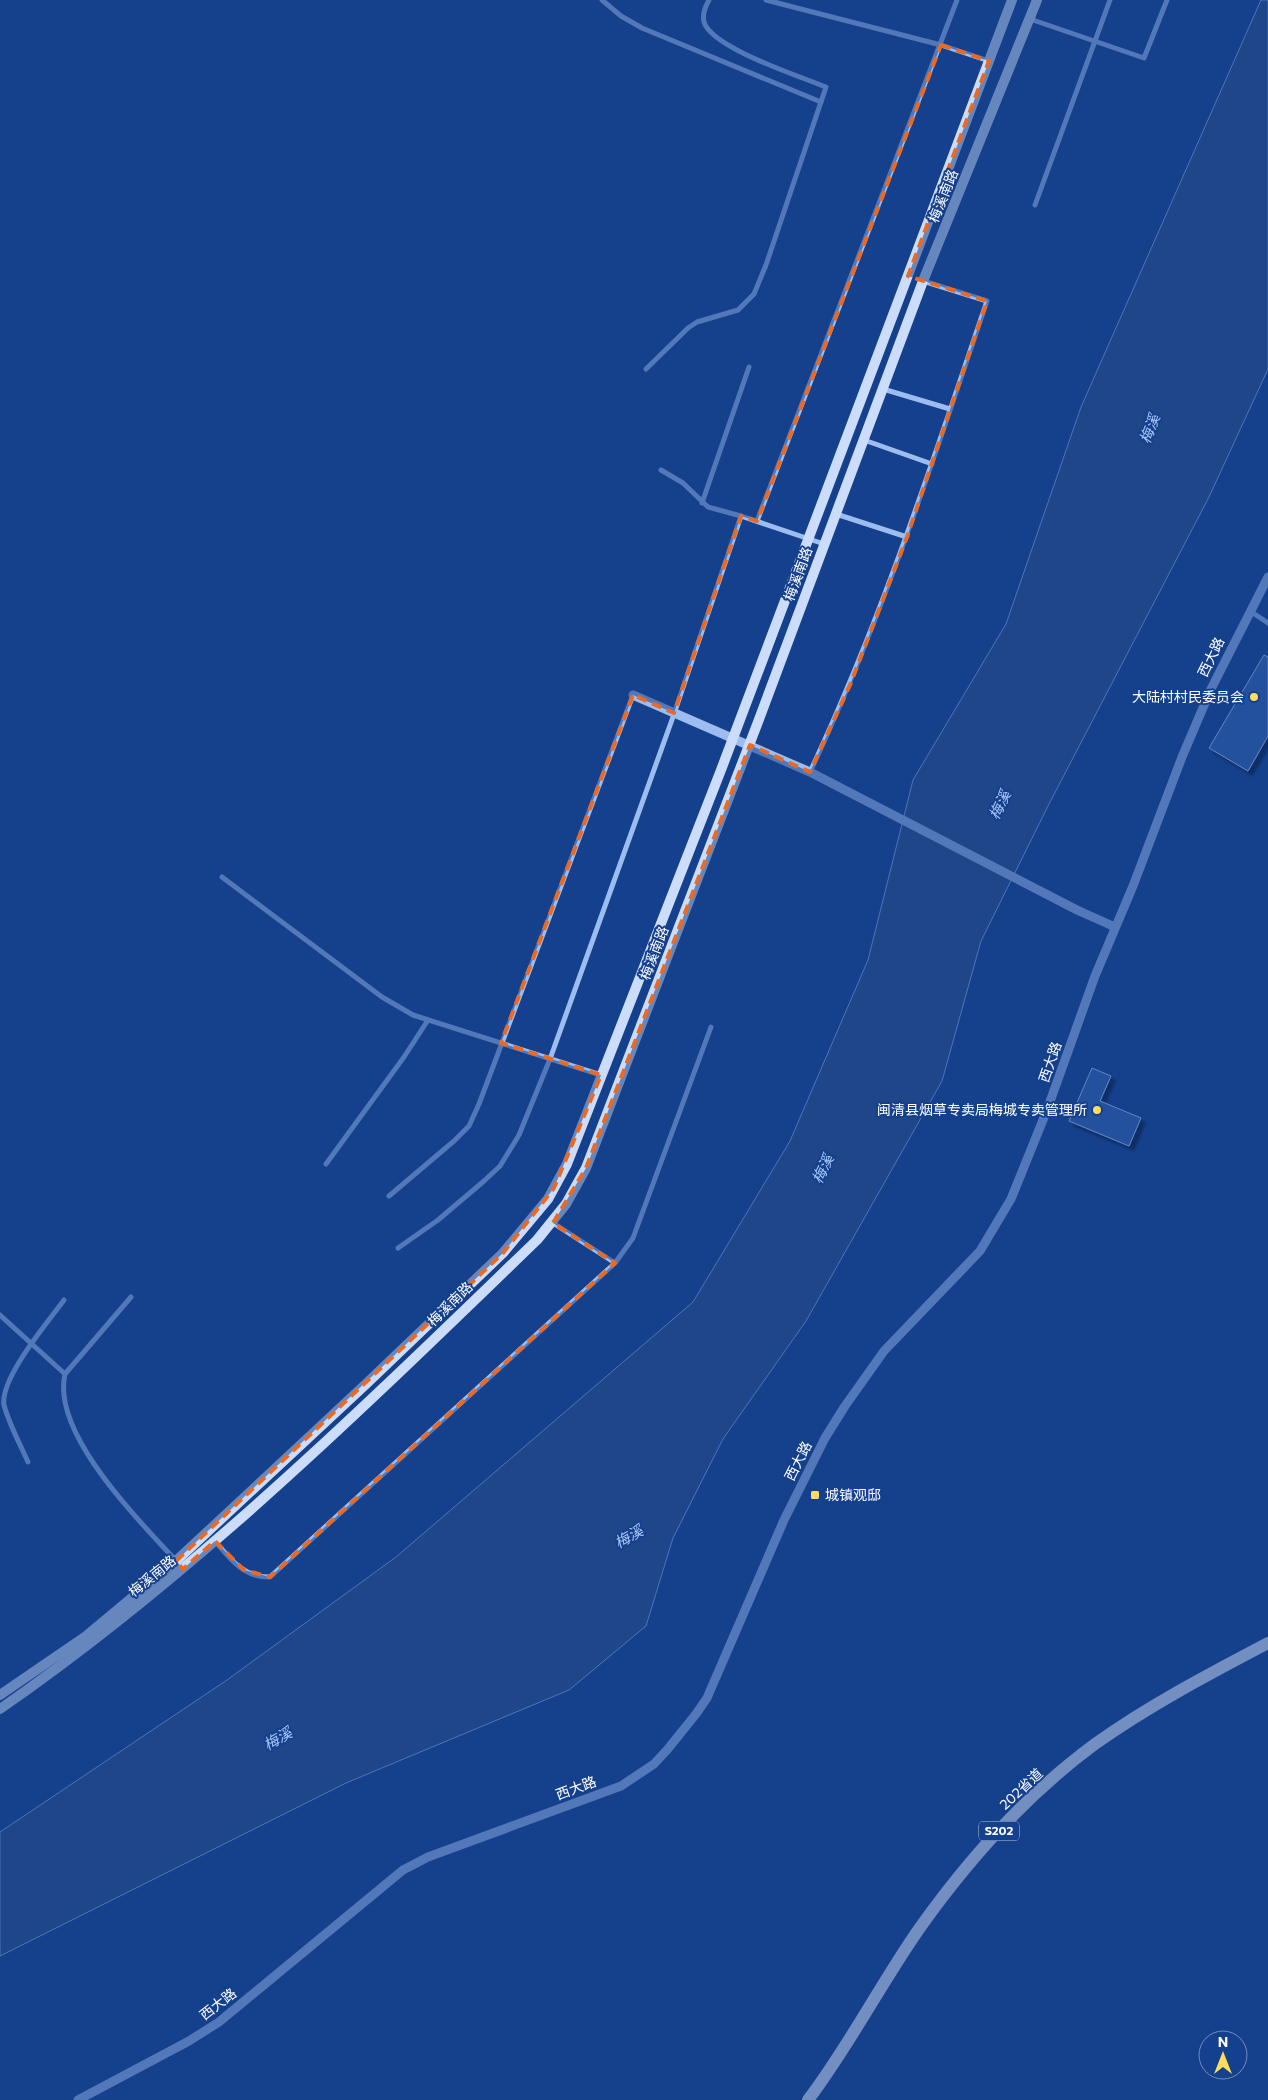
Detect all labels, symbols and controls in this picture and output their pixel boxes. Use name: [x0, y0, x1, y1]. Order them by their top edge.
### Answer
street label: 梅溪南路: [924, 167, 961, 225]
water label: 梅溪: [1135, 410, 1164, 446]
street label: 梅溪南路: [780, 545, 815, 603]
street label: 西大路: [1194, 634, 1227, 679]
place label: 大陆村村民委员会: [1132, 688, 1244, 705]
marker: 大陆村村民委员会: [1248, 691, 1260, 703]
water label: 梅溪: [984, 785, 1015, 822]
street label: 梅溪南路: [636, 924, 672, 982]
street label: 西大路: [1035, 1039, 1064, 1084]
place label: 闽清县烟草专卖局梅城专卖管理所: [877, 1101, 1087, 1118]
marker: 闽清县烟草专卖局梅城专卖管理所: [1091, 1104, 1103, 1116]
water label: 梅溪: [807, 1149, 838, 1186]
street label: 梅溪南路: [424, 1278, 476, 1329]
street label: 西大路: [780, 1438, 815, 1483]
place label: 城镇观邸: [825, 1486, 881, 1503]
marker: 城镇观邸: [809, 1489, 821, 1501]
water label: 梅溪: [611, 1520, 648, 1551]
street label: 梅溪南路: [125, 1551, 179, 1600]
water label: 梅溪: [260, 1722, 297, 1753]
street label: 202省道: [996, 1764, 1046, 1813]
street label: 西大路: [553, 1772, 598, 1803]
road number: S202: [979, 1822, 1019, 1840]
street label: 西大路: [196, 1984, 239, 2023]
north arrow: [1198, 2030, 1248, 2080]
text: N: [1218, 2033, 1228, 2050]

